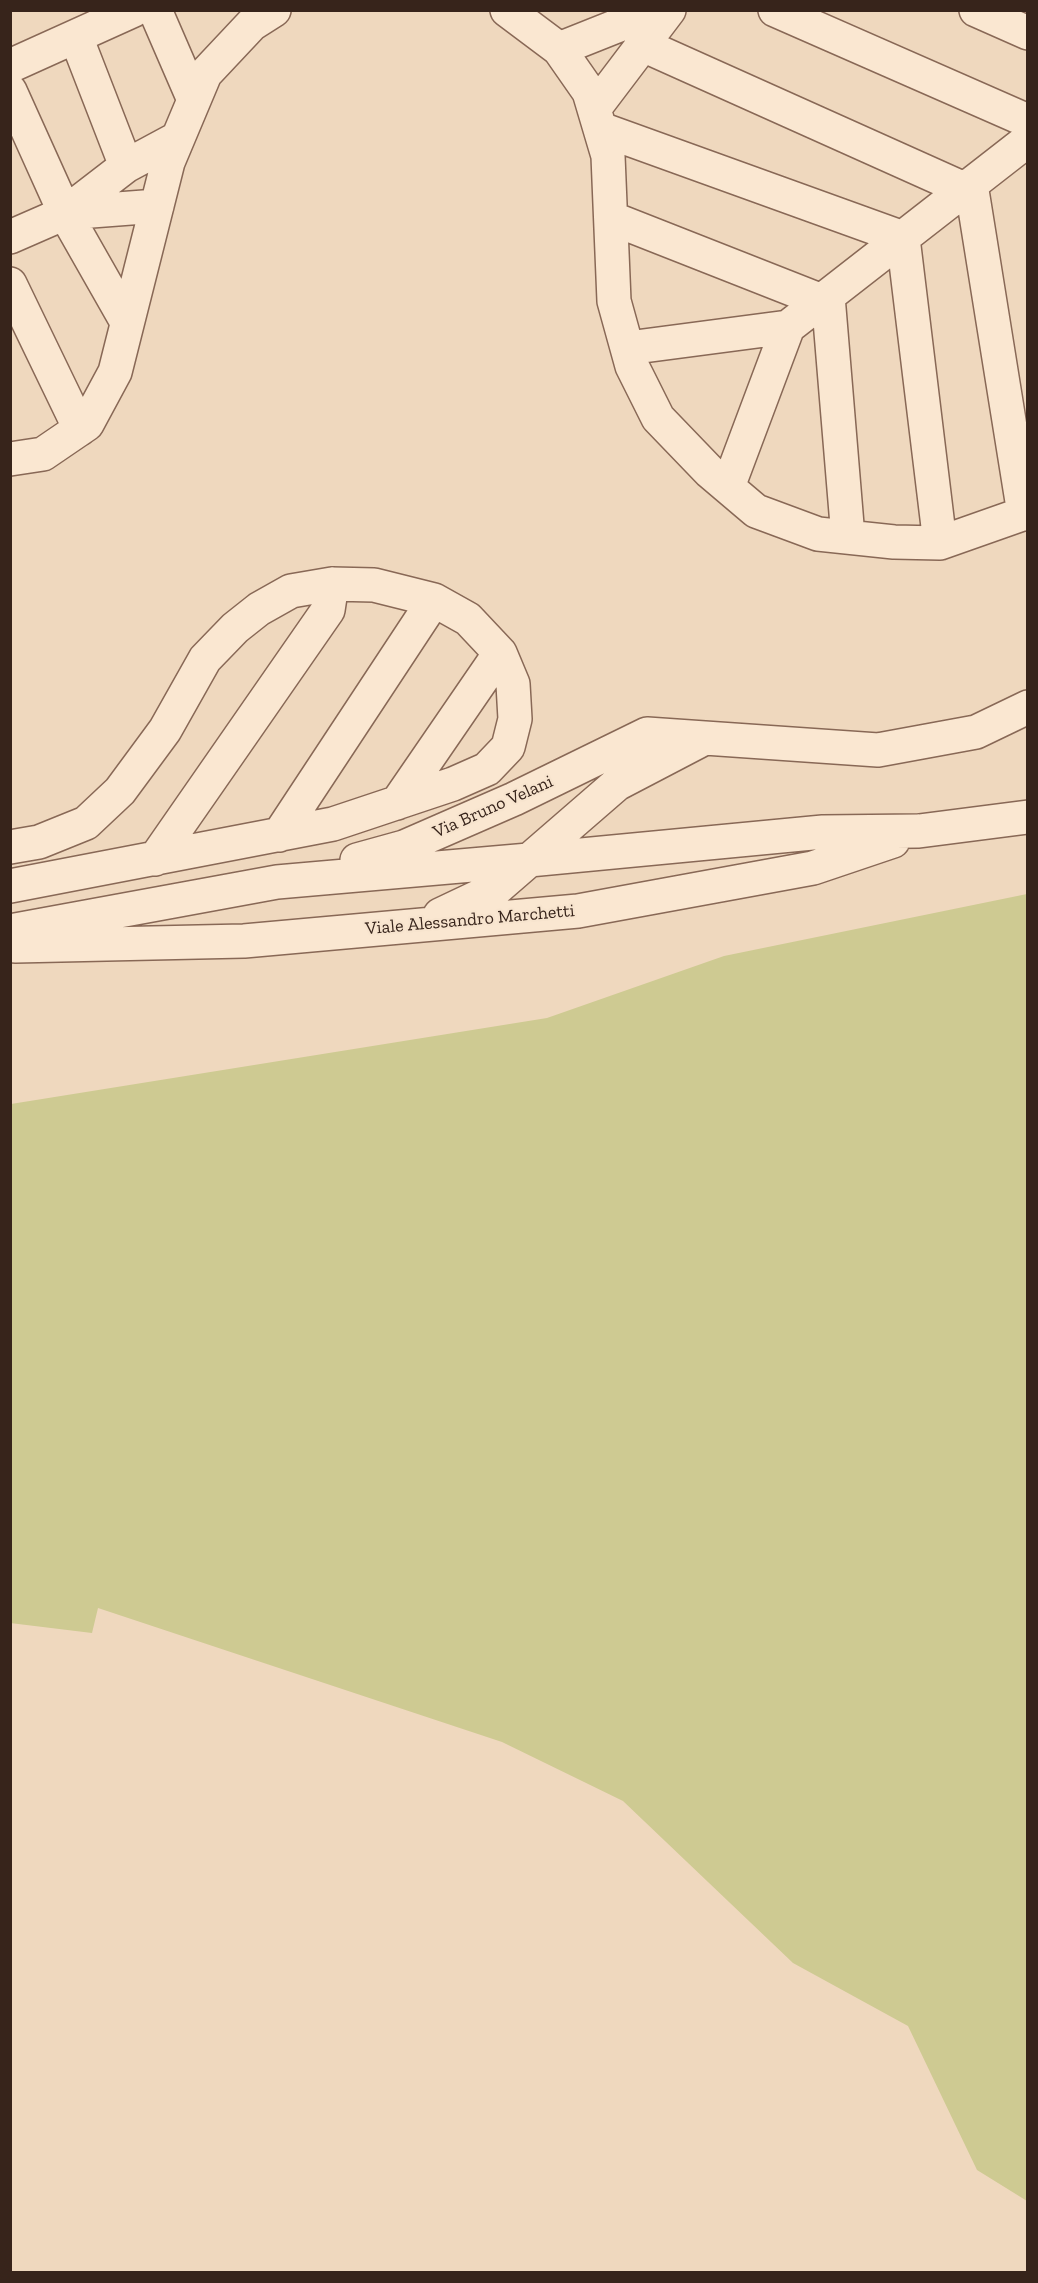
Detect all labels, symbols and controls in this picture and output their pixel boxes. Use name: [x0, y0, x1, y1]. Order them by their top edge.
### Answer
street label: Via Bruno Velani: [430, 771, 556, 843]
street label: Viale Alessandro Marchetti: [364, 900, 576, 940]

